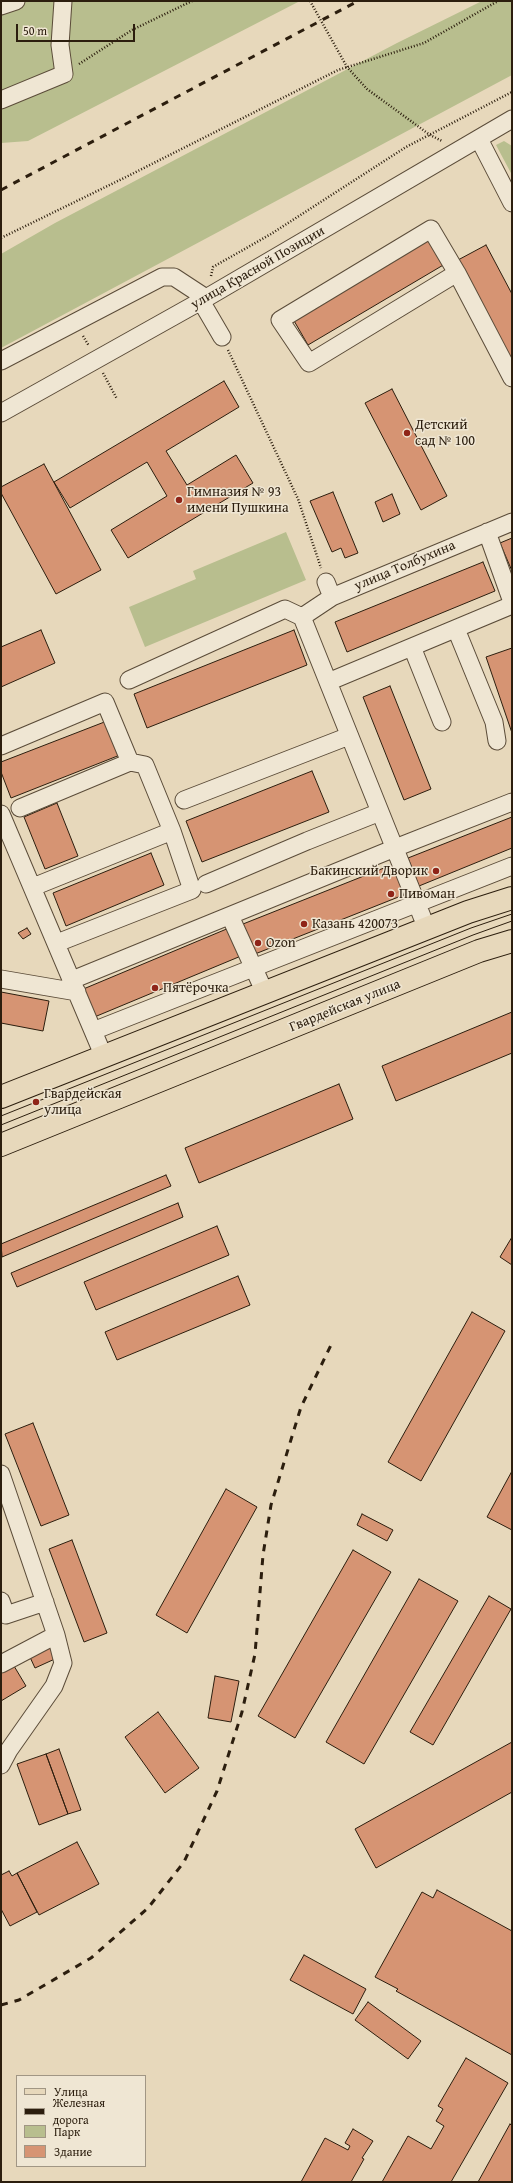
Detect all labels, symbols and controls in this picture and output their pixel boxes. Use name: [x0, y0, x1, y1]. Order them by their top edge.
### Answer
scale bar: [18, 16, 137, 42]
text: 50 m: [23, 22, 47, 39]
street label: улица Красной Позиции: [188, 223, 328, 313]
place label: Детский сад № 100: [415, 417, 475, 450]
marker: Детский сад № 100: [402, 428, 412, 438]
place label: Гимназия № 93 имени Пушкина: [187, 484, 289, 516]
marker: Гимназия № 93 имени Пушкина: [174, 495, 184, 505]
street label: улица Толбухина: [352, 537, 458, 595]
place label: Бакинский Дворик: [310, 863, 428, 879]
marker: Бакинский Дворик: [431, 866, 441, 876]
place label: Пивоман: [399, 886, 455, 902]
marker: Пивоман: [386, 889, 396, 899]
place label: Казань 420073: [312, 916, 398, 932]
marker: Казань 420073: [299, 919, 309, 929]
place label: Ozon: [266, 935, 296, 951]
marker: Ozon: [253, 938, 263, 948]
street label: Гвардейская улица: [287, 976, 403, 1036]
place label: Пятёрочка: [163, 980, 229, 996]
marker: Пятёрочка: [150, 983, 160, 993]
place label: Гвардейская улица: [44, 1086, 122, 1118]
marker: Гвардейская улица: [31, 1097, 41, 1107]
legend: [16, 2075, 146, 2167]
text: Улица: [54, 2083, 88, 2100]
text: Железная дорога: [53, 2094, 105, 2128]
text: Парк: [54, 2123, 80, 2140]
text: Здание: [54, 2143, 92, 2160]

